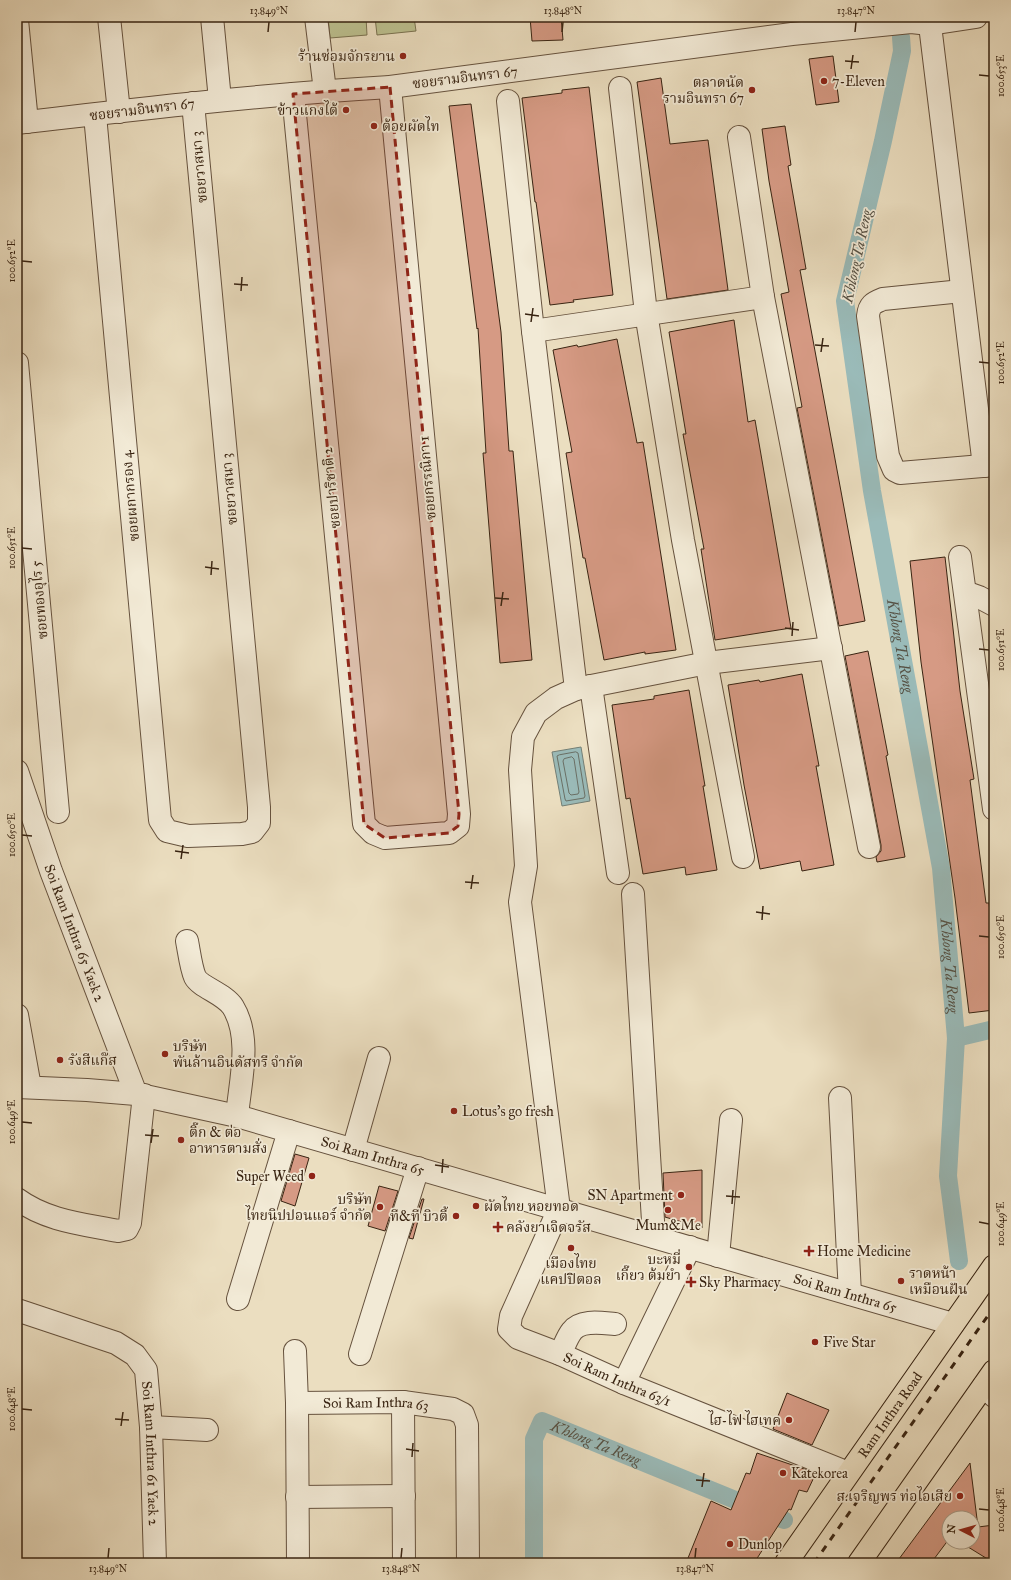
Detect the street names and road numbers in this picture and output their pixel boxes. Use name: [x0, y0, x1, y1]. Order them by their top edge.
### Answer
street label: ซอยรามอินทรา 67: [411, 63, 519, 92]
street label: ซอยรามอินทรา 67: [88, 95, 196, 124]
street label: ซอยวาสนา 3: [188, 130, 211, 204]
street label: ซอยกรรณิกา 1: [415, 435, 440, 521]
street label: ซอยปาริชาติ 2: [319, 446, 344, 529]
street label: ซอยผกากรอง 4: [118, 449, 143, 542]
street label: ซอยวาสนา 3: [218, 452, 241, 526]
street label: ซอยทองอุไร 5: [26, 560, 51, 640]
street label: Soi Ram Inthra 65 Yaek 2: [40, 862, 108, 1005]
street label: Soi Ram Inthra 65: [319, 1133, 427, 1179]
street label: Soi Ram Inthra 65: [791, 1270, 899, 1316]
street label: Soi Ram Inthra 63/1: [561, 1349, 674, 1410]
street label: Ram Inthra Road: [854, 1369, 926, 1461]
street label: Soi Ram Inthra 61 Yaek 2: [138, 1380, 162, 1526]
street label: Soi Ram Inthra 63: [323, 1394, 430, 1415]

